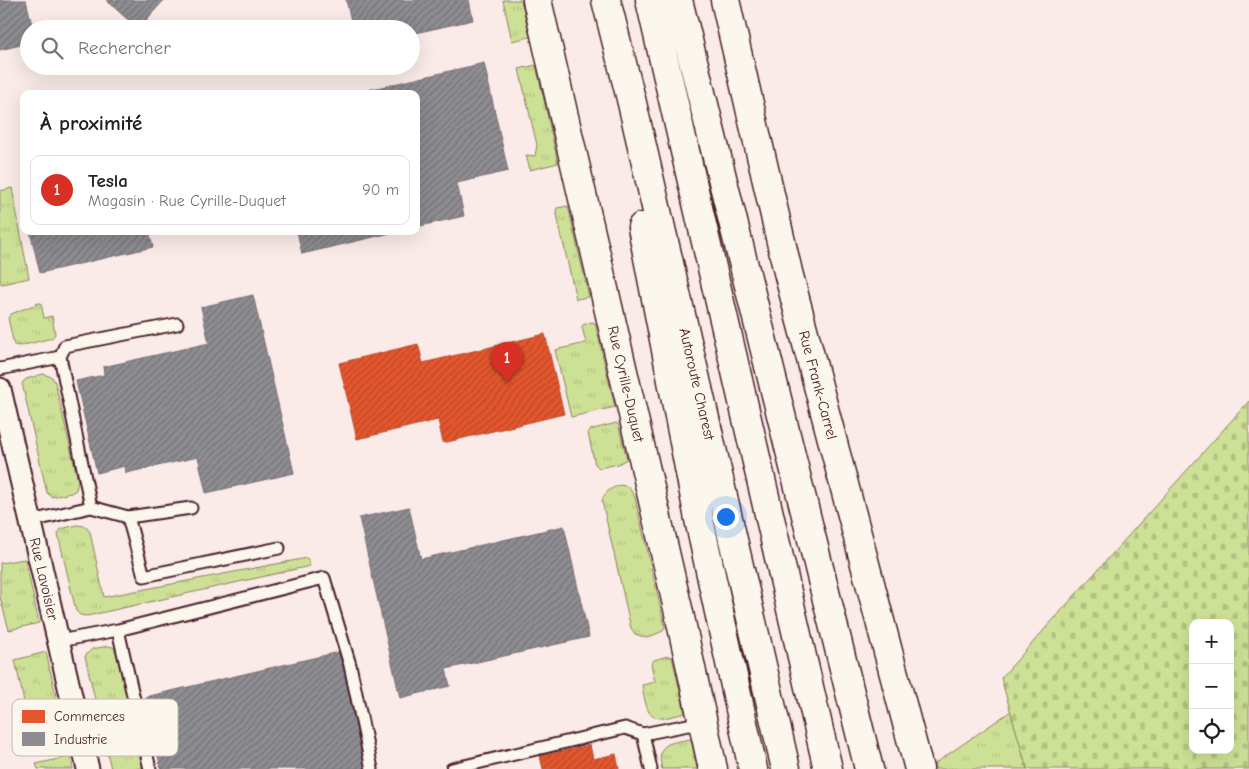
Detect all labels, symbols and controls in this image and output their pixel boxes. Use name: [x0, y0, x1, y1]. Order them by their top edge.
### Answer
search box: [20, 20, 420, 75]
icon: search: [38, 34, 66, 62]
text: Rechercher: [78, 37, 171, 59]
text: À proximité: [40, 111, 142, 135]
text: Tesla: [88, 170, 128, 192]
text: 1: [54, 181, 60, 199]
text: 90 m: [362, 181, 399, 199]
text: Magasin · Rue Cyrille-Duquet: [88, 192, 286, 210]
street label: Rue Cyrille-Duquet: [604, 324, 648, 445]
street label: Autoroute Charest: [675, 326, 719, 443]
street label: Rue Frank-Carrel: [795, 329, 841, 441]
pin: 1: [491, 342, 523, 383]
your location: [713, 504, 739, 530]
street label: Rue Lavoisier: [26, 536, 62, 622]
map controls: [1189, 619, 1234, 754]
button: +: [1189, 619, 1234, 664]
button: −: [1189, 664, 1234, 709]
legend: [12, 699, 178, 756]
text: Commerces: [54, 708, 125, 725]
button: locate: [1189, 709, 1234, 754]
text: Industrie: [54, 731, 107, 748]

